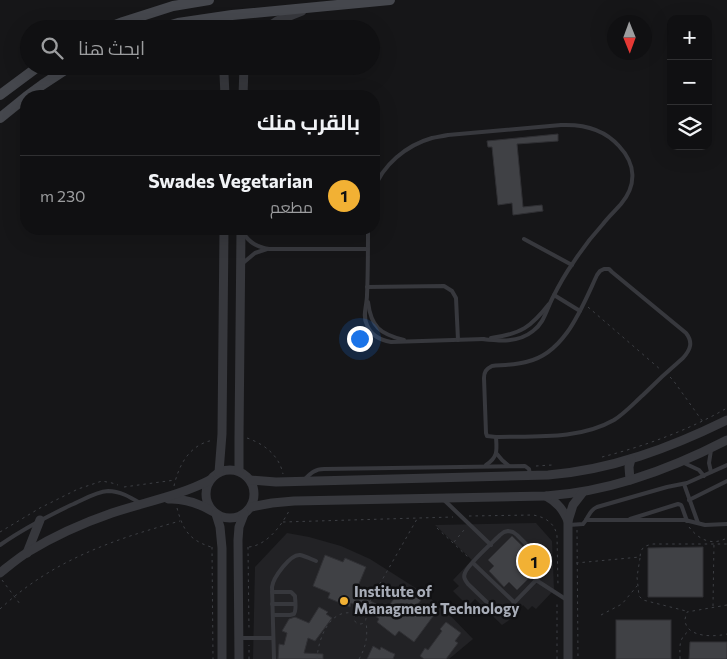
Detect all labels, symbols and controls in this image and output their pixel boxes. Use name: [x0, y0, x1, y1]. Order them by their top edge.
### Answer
north arrow: [607, 15, 652, 60]
map controls: [667, 15, 712, 150]
button: +: [667, 15, 712, 60]
search box: [20, 20, 380, 75]
icon: search: [38, 34, 66, 62]
text: ابحث هنا: [78, 36, 145, 59]
button: −: [667, 60, 712, 105]
button: layers: [667, 105, 712, 150]
text: بالقرب منك: [257, 109, 360, 134]
text: Swades Vegetarian: [148, 169, 313, 192]
text: 230 m: [40, 186, 86, 205]
text: 1: [340, 186, 348, 205]
text: مطعم: [270, 197, 313, 216]
your location: [347, 326, 373, 352]
pin: 1: [518, 542, 550, 580]
place label: Institute of Managment Technology: [354, 582, 520, 617]
marker: Institute of Managment Technology: [338, 595, 350, 607]

